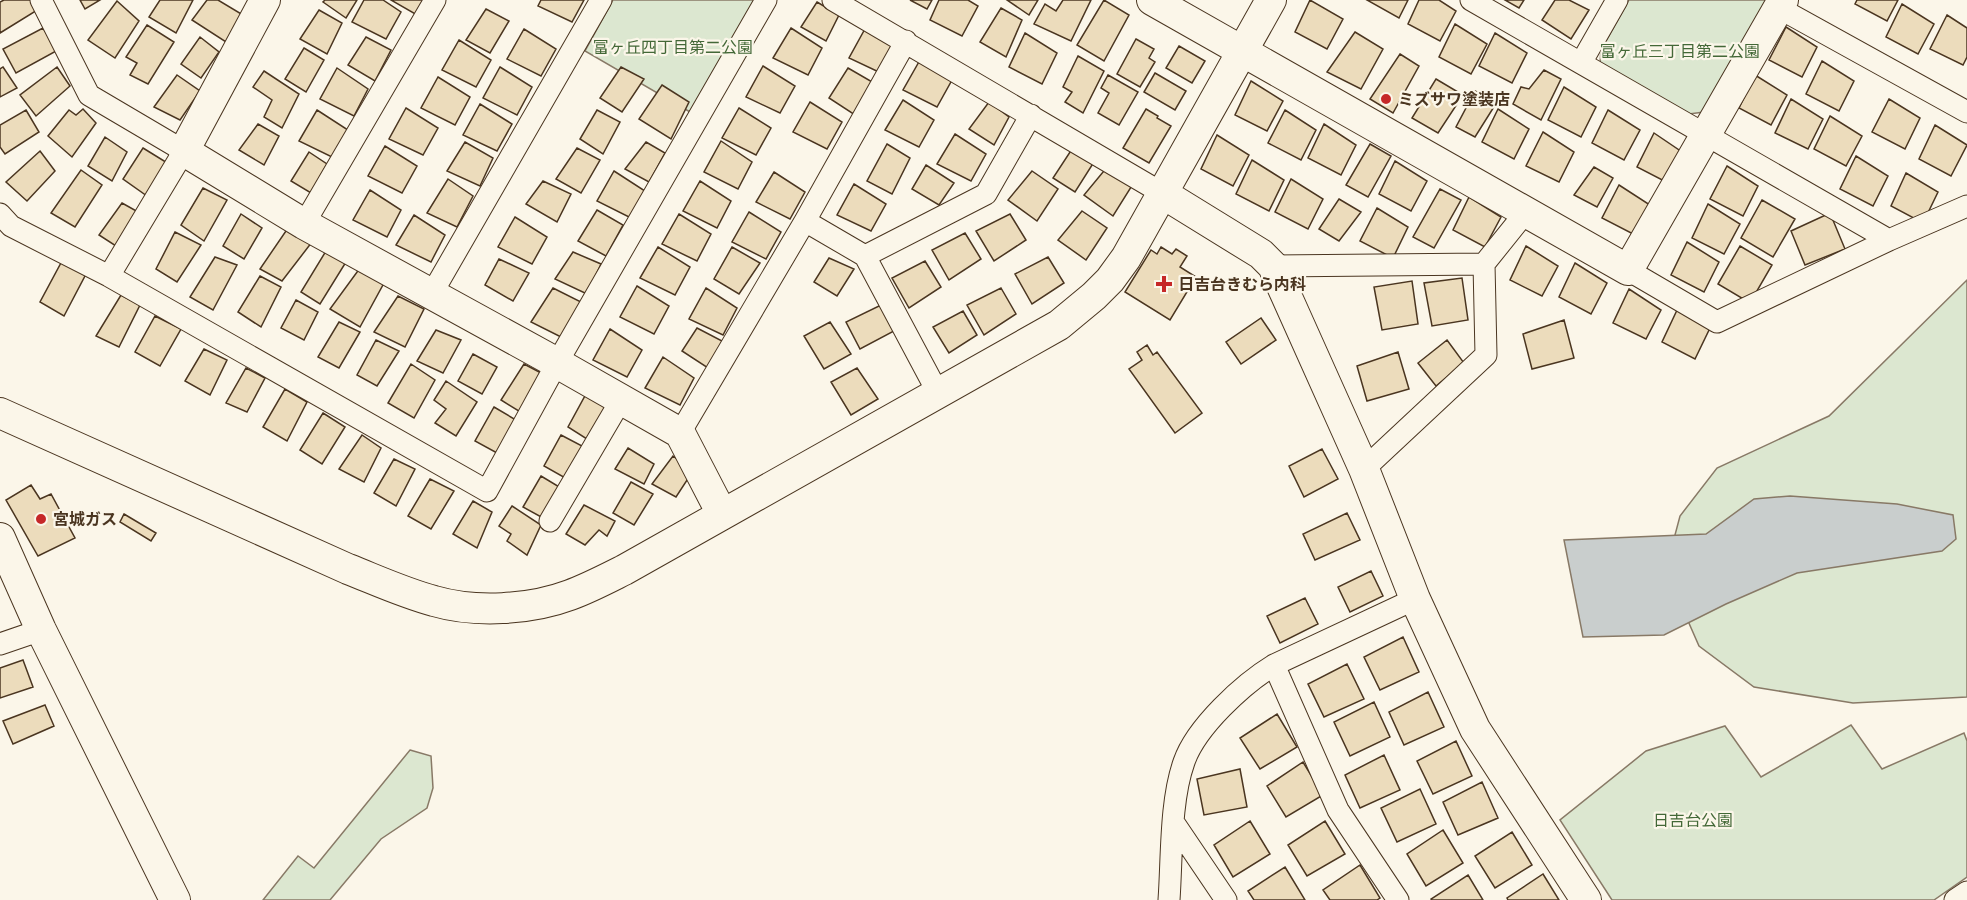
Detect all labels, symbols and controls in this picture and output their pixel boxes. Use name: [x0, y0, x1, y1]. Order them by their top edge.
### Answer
park label: 富ヶ丘四丁目第二公園: [593, 37, 753, 57]
park label: 富ヶ丘三丁目第二公園: [1600, 41, 1760, 61]
place label: ミズサワ塗装店: [1398, 89, 1510, 109]
marker: ミズサワ塗装店: [1379, 92, 1393, 106]
place label: 日吉台きむら内科: [1178, 274, 1306, 294]
marker: 日吉台きむら内科: [1155, 275, 1173, 293]
place label: 宮城ガス: [53, 509, 117, 529]
marker: 宮城ガス: [34, 512, 48, 526]
park label: 日吉台公園: [1653, 810, 1733, 830]

